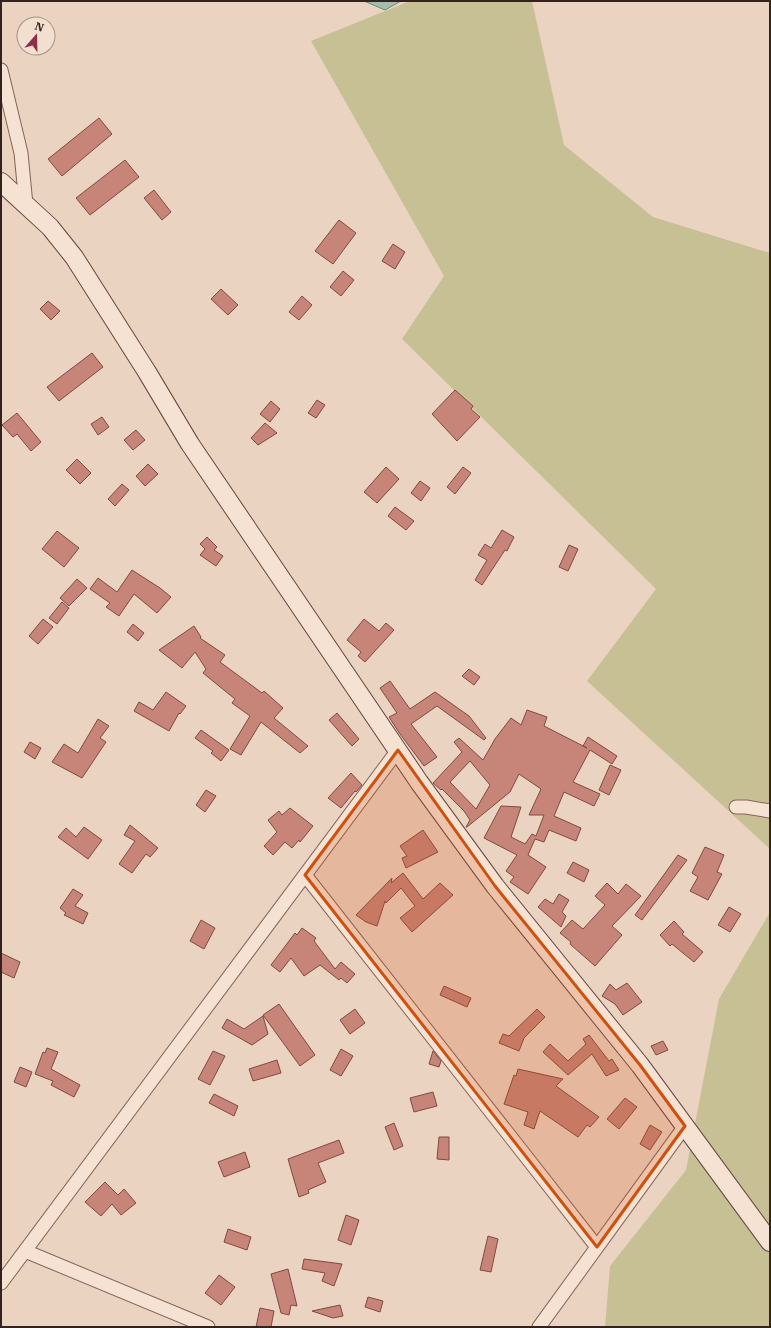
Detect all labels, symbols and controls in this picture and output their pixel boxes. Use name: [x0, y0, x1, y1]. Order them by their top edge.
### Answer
north arrow: [16, 16, 56, 56]
text: N: [33, 19, 46, 35]

